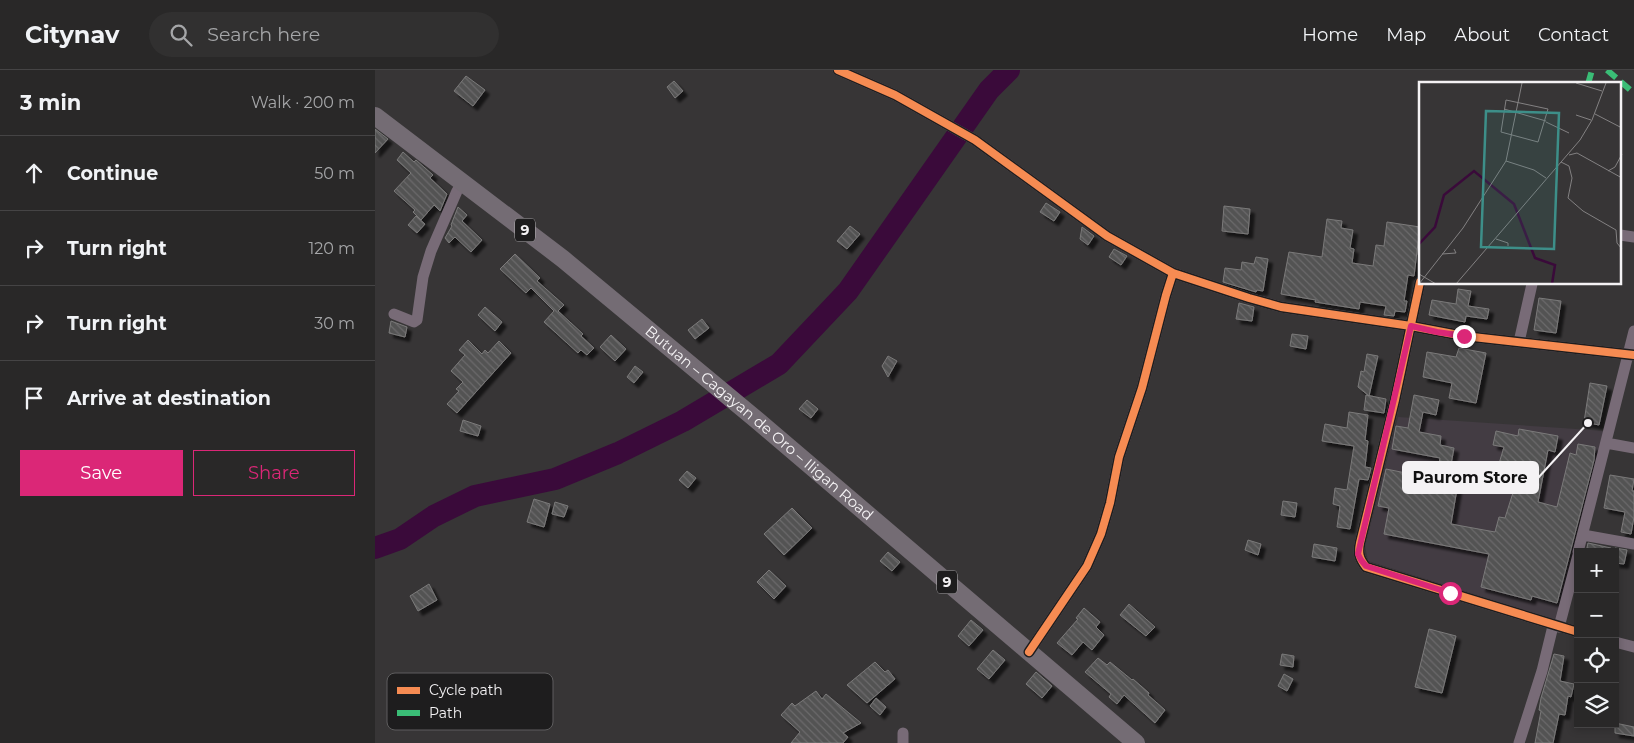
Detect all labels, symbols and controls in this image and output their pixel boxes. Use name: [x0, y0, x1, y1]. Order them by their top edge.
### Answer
search box: [149, 12, 499, 57]
text: Citynav: [25, 20, 119, 49]
icon: search: [167, 21, 195, 49]
text: Search here: [207, 23, 320, 46]
text: Home: [1302, 24, 1358, 46]
text: Map: [1386, 24, 1426, 46]
text: About: [1454, 24, 1510, 46]
text: Contact: [1538, 24, 1609, 46]
inset map: [1419, 82, 1621, 285]
text: 3 min: [20, 90, 81, 115]
text: Walk · 200 m: [251, 93, 355, 112]
icon: ahead: [20, 159, 48, 187]
text: Continue: [67, 162, 158, 185]
text: 50 m: [314, 164, 355, 183]
road number: 9: [515, 218, 535, 242]
icon: right: [20, 234, 48, 262]
text: Turn right: [67, 237, 167, 260]
text: 120 m: [308, 239, 355, 258]
icon: right: [20, 309, 48, 337]
text: Turn right: [67, 312, 167, 335]
text: 30 m: [314, 314, 355, 333]
street label: Butuan – Cagayan de Oro – Iligan Road: [642, 321, 878, 524]
route end: [1453, 325, 1476, 348]
icon: arrive: [20, 384, 48, 412]
text: Arrive at destination: [67, 387, 271, 410]
button: Save: [20, 450, 183, 496]
button: Share: [193, 450, 355, 496]
callout: Paurom Store: [1403, 462, 1538, 493]
text: Paurom Store: [1412, 468, 1528, 487]
map controls: [1574, 548, 1619, 728]
button: +: [1574, 548, 1619, 593]
road number: 9: [937, 571, 957, 594]
route start: [1439, 582, 1462, 605]
button: −: [1574, 593, 1619, 638]
button: locate: [1574, 638, 1619, 683]
legend: [387, 673, 553, 730]
text: Cycle path: [429, 681, 503, 699]
button: layers: [1574, 683, 1619, 728]
text: Path: [429, 704, 462, 722]

